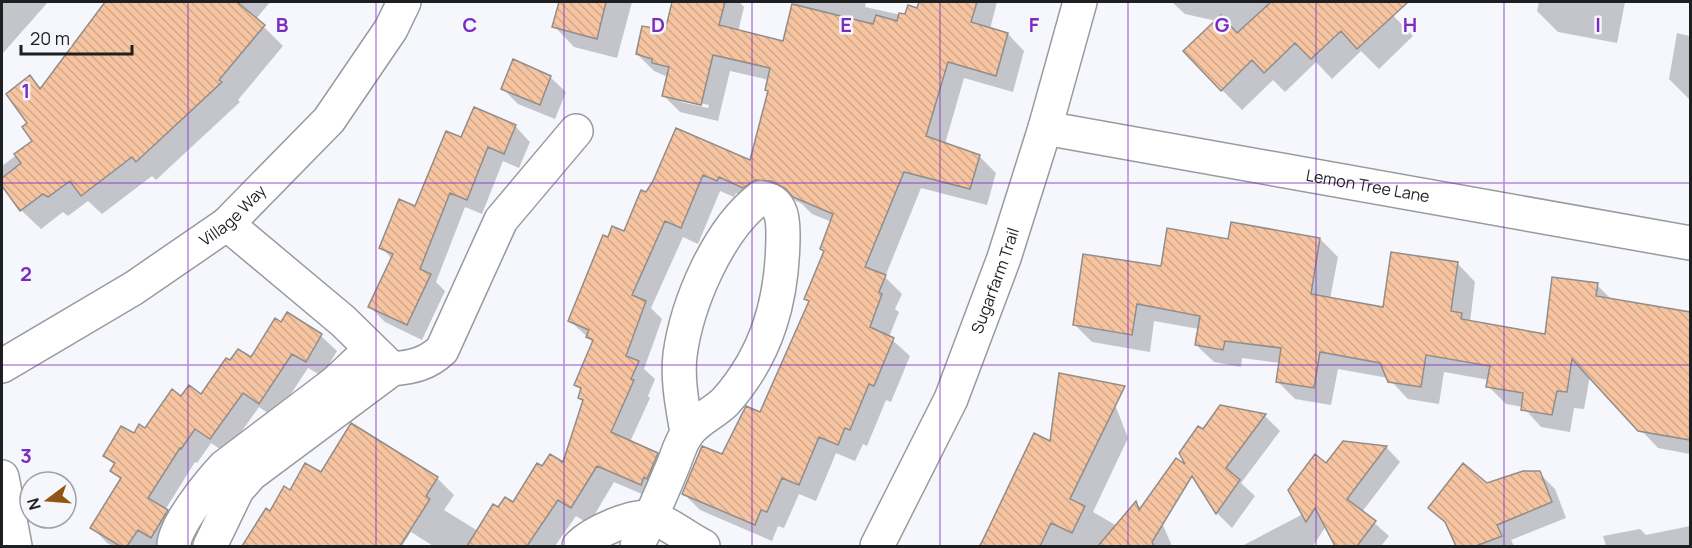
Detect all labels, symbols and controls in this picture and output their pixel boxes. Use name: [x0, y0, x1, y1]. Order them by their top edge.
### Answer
text: B: [276, 11, 289, 38]
text: C: [463, 11, 477, 38]
text: D: [651, 11, 665, 38]
text: E: [840, 11, 852, 38]
text: F: [1029, 11, 1040, 38]
text: G: [1215, 11, 1230, 38]
text: H: [1403, 11, 1417, 38]
text: I: [1595, 11, 1601, 38]
scale bar: [21, 18, 132, 56]
text: 20 m: [30, 26, 70, 50]
text: 1: [22, 77, 30, 104]
street label: Lemon Tree Lane: [1304, 164, 1431, 207]
street label: Village Way: [195, 179, 271, 251]
street label: Sugarfarm Trail: [966, 225, 1024, 336]
text: 2: [20, 260, 32, 287]
text: 3: [20, 442, 32, 469]
north arrow: [18, 470, 78, 530]
text: N: [21, 496, 46, 513]

